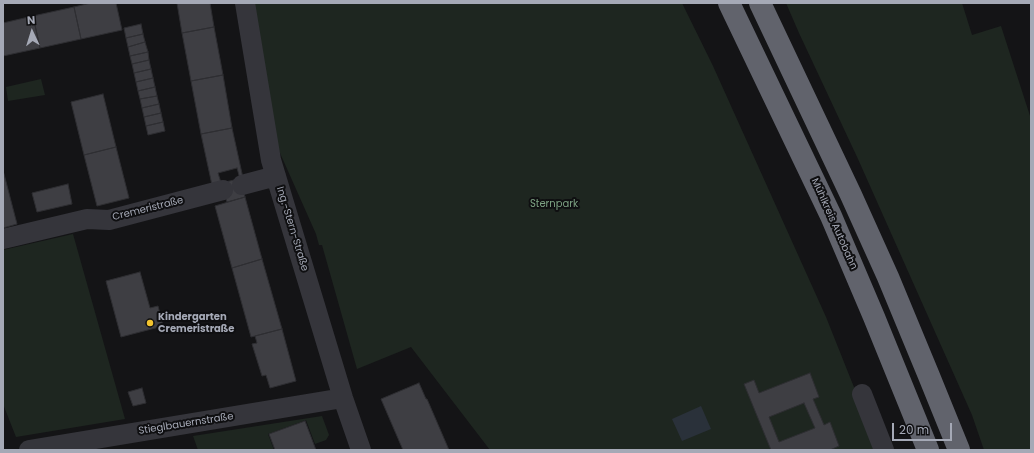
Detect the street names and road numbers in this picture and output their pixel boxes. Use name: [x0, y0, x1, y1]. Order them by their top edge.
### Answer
street label: Mühlkreis Autobahn: [808, 176, 860, 272]
street label: Ing.-Stern-Straße: [273, 185, 311, 273]
street label: Cremeristraße: [111, 194, 185, 224]
street label: Stieglbauernstraße: [138, 411, 234, 437]

